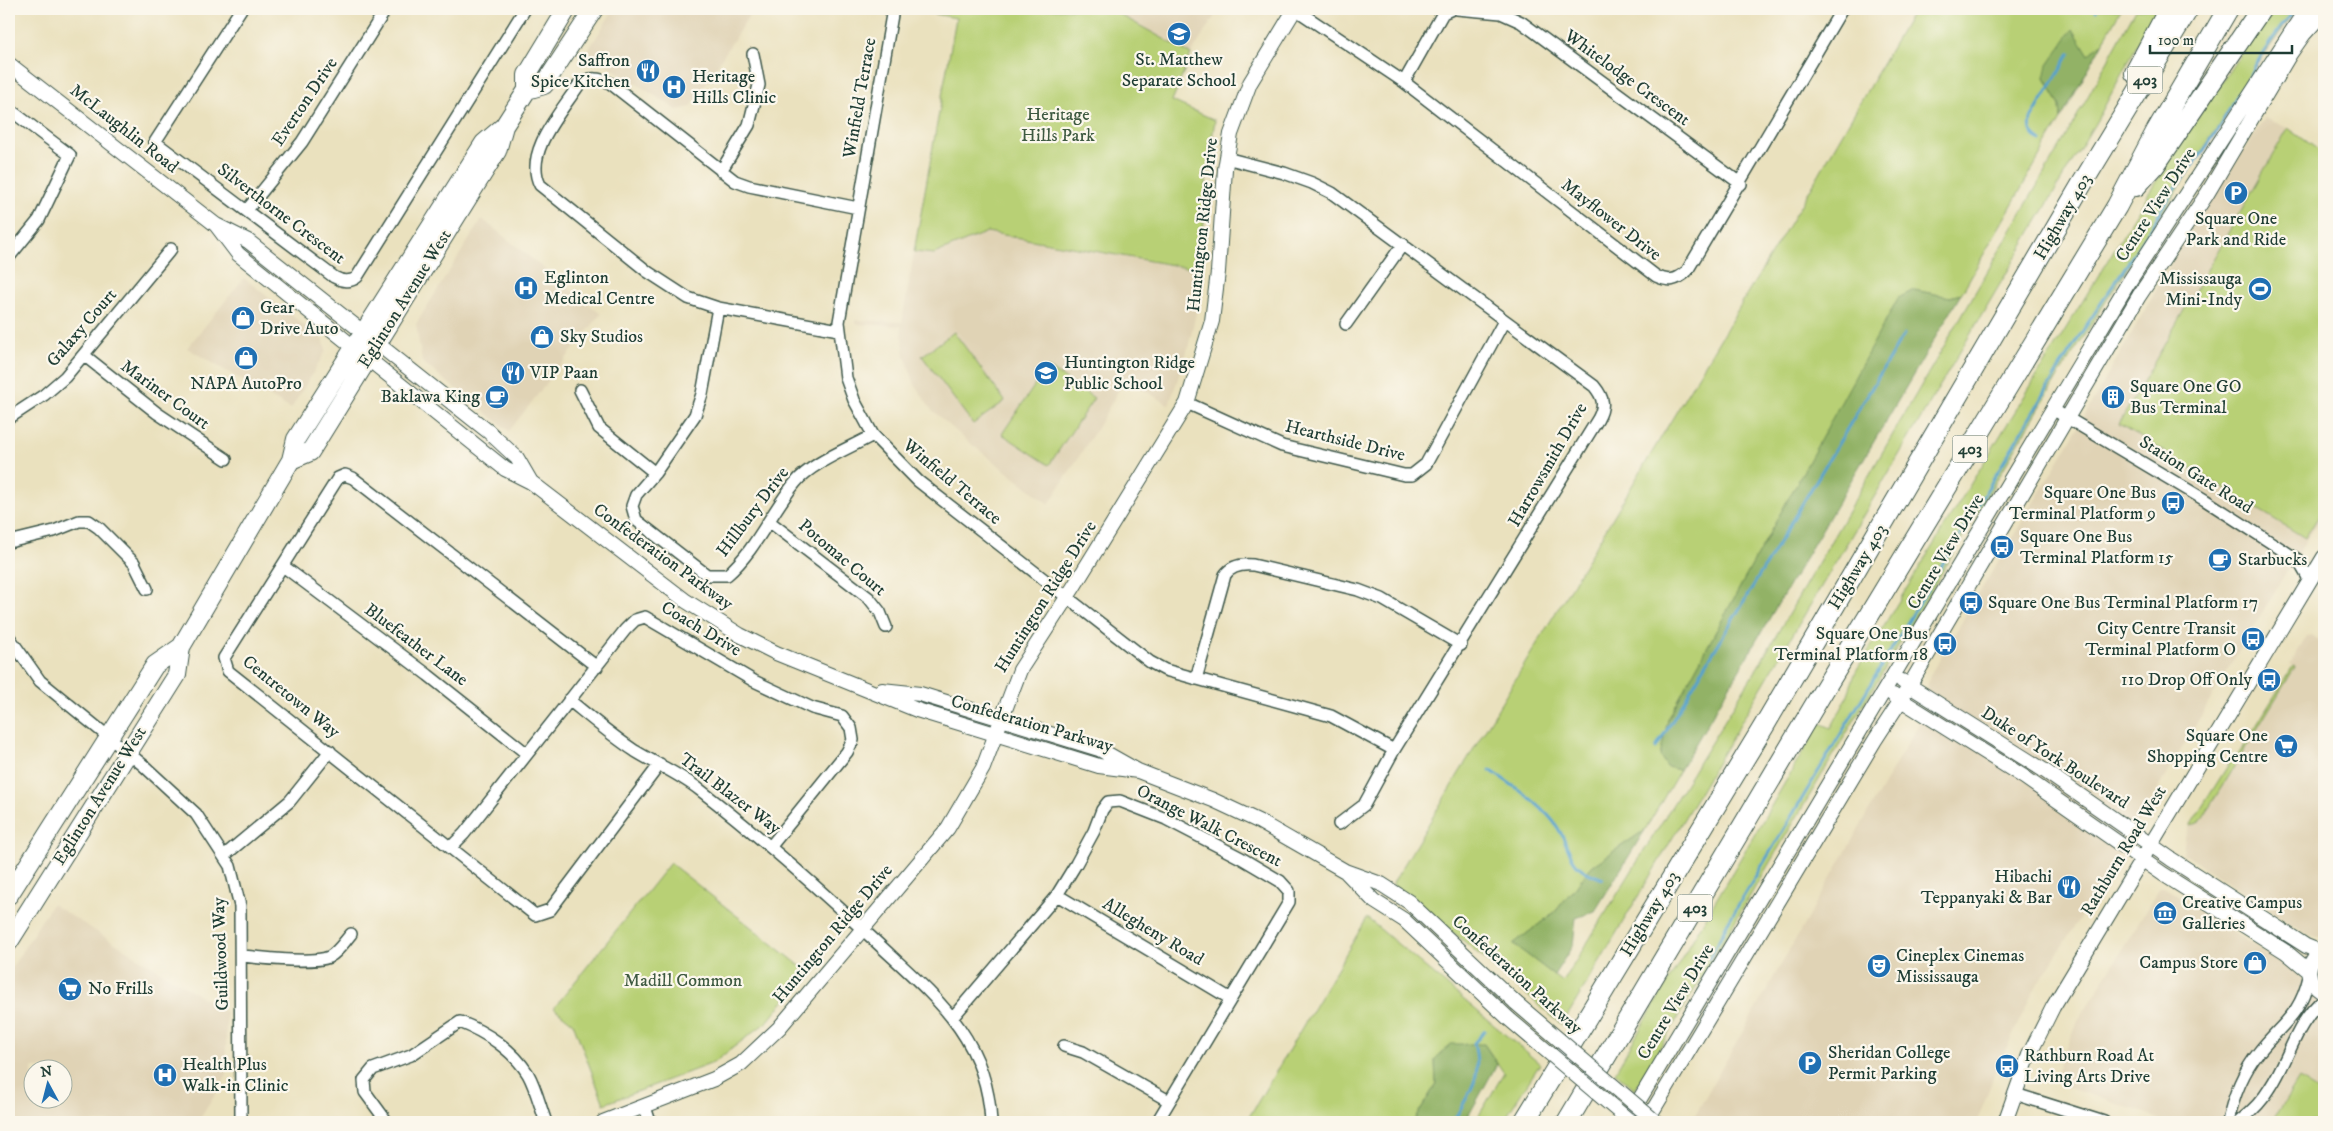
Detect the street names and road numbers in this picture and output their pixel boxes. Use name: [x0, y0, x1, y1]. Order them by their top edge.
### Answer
street label: Whitelodge Crescent: [1559, 25, 1694, 131]
street label: Winfield Terrace: [838, 36, 881, 161]
street label: Everton Drive: [267, 53, 343, 151]
road number: 403: [2128, 66, 2162, 94]
street label: McLaughlin Road: [65, 80, 183, 178]
street label: Huntington Ridge Drive: [1183, 137, 1223, 313]
street label: Centre View Drive: [2111, 144, 2201, 266]
street label: Silverthorne Crescent: [213, 159, 350, 270]
street label: Highway 403: [2029, 170, 2097, 264]
street label: Mayflower Drive: [1557, 174, 1665, 266]
street label: Eglinton Avenue West: [353, 225, 457, 372]
street label: Galaxy Court: [42, 284, 122, 372]
street label: Mariner Court: [116, 355, 214, 435]
street label: Harrowsmith Drive: [1504, 399, 1592, 531]
street label: Hearthside Drive: [1283, 415, 1407, 467]
street label: Station Gate Road: [2135, 431, 2257, 519]
street label: Winfield Terrace: [897, 434, 1006, 530]
road number: 403: [1952, 436, 1988, 462]
street label: Hillbury Drive: [712, 463, 794, 561]
street label: Centre View Drive: [1903, 490, 1989, 614]
street label: Confederation Parkway: [589, 499, 738, 615]
street label: Potomac Court: [794, 515, 891, 601]
street label: Huntington Ridge Drive: [990, 517, 1102, 677]
street label: Highway 403: [1824, 520, 1892, 614]
street label: Coach Drive: [657, 597, 745, 661]
street label: Bluefeather Lane: [360, 599, 472, 691]
street label: Centretown Way: [238, 651, 345, 743]
street label: Confederation Parkway: [948, 690, 1116, 758]
street label: Duke of York Boulevard: [1977, 702, 2133, 814]
street label: Eglinton Avenue West: [48, 722, 152, 869]
street label: Trail Blazer Way: [675, 749, 786, 840]
street label: Orange Walk Crescent: [1133, 780, 1286, 872]
street label: Rathburn Road West: [2076, 782, 2172, 920]
street label: Huntington Ridge Drive: [768, 860, 898, 1008]
street label: Highway 403: [1616, 867, 1684, 961]
street label: Allegheny Road: [1098, 893, 1208, 971]
road number: 403: [1678, 894, 1712, 921]
street label: Guildwood Way: [208, 896, 234, 1011]
street label: Confederation Parkway: [1447, 911, 1587, 1040]
street label: Centre View Drive: [1633, 940, 1719, 1064]

